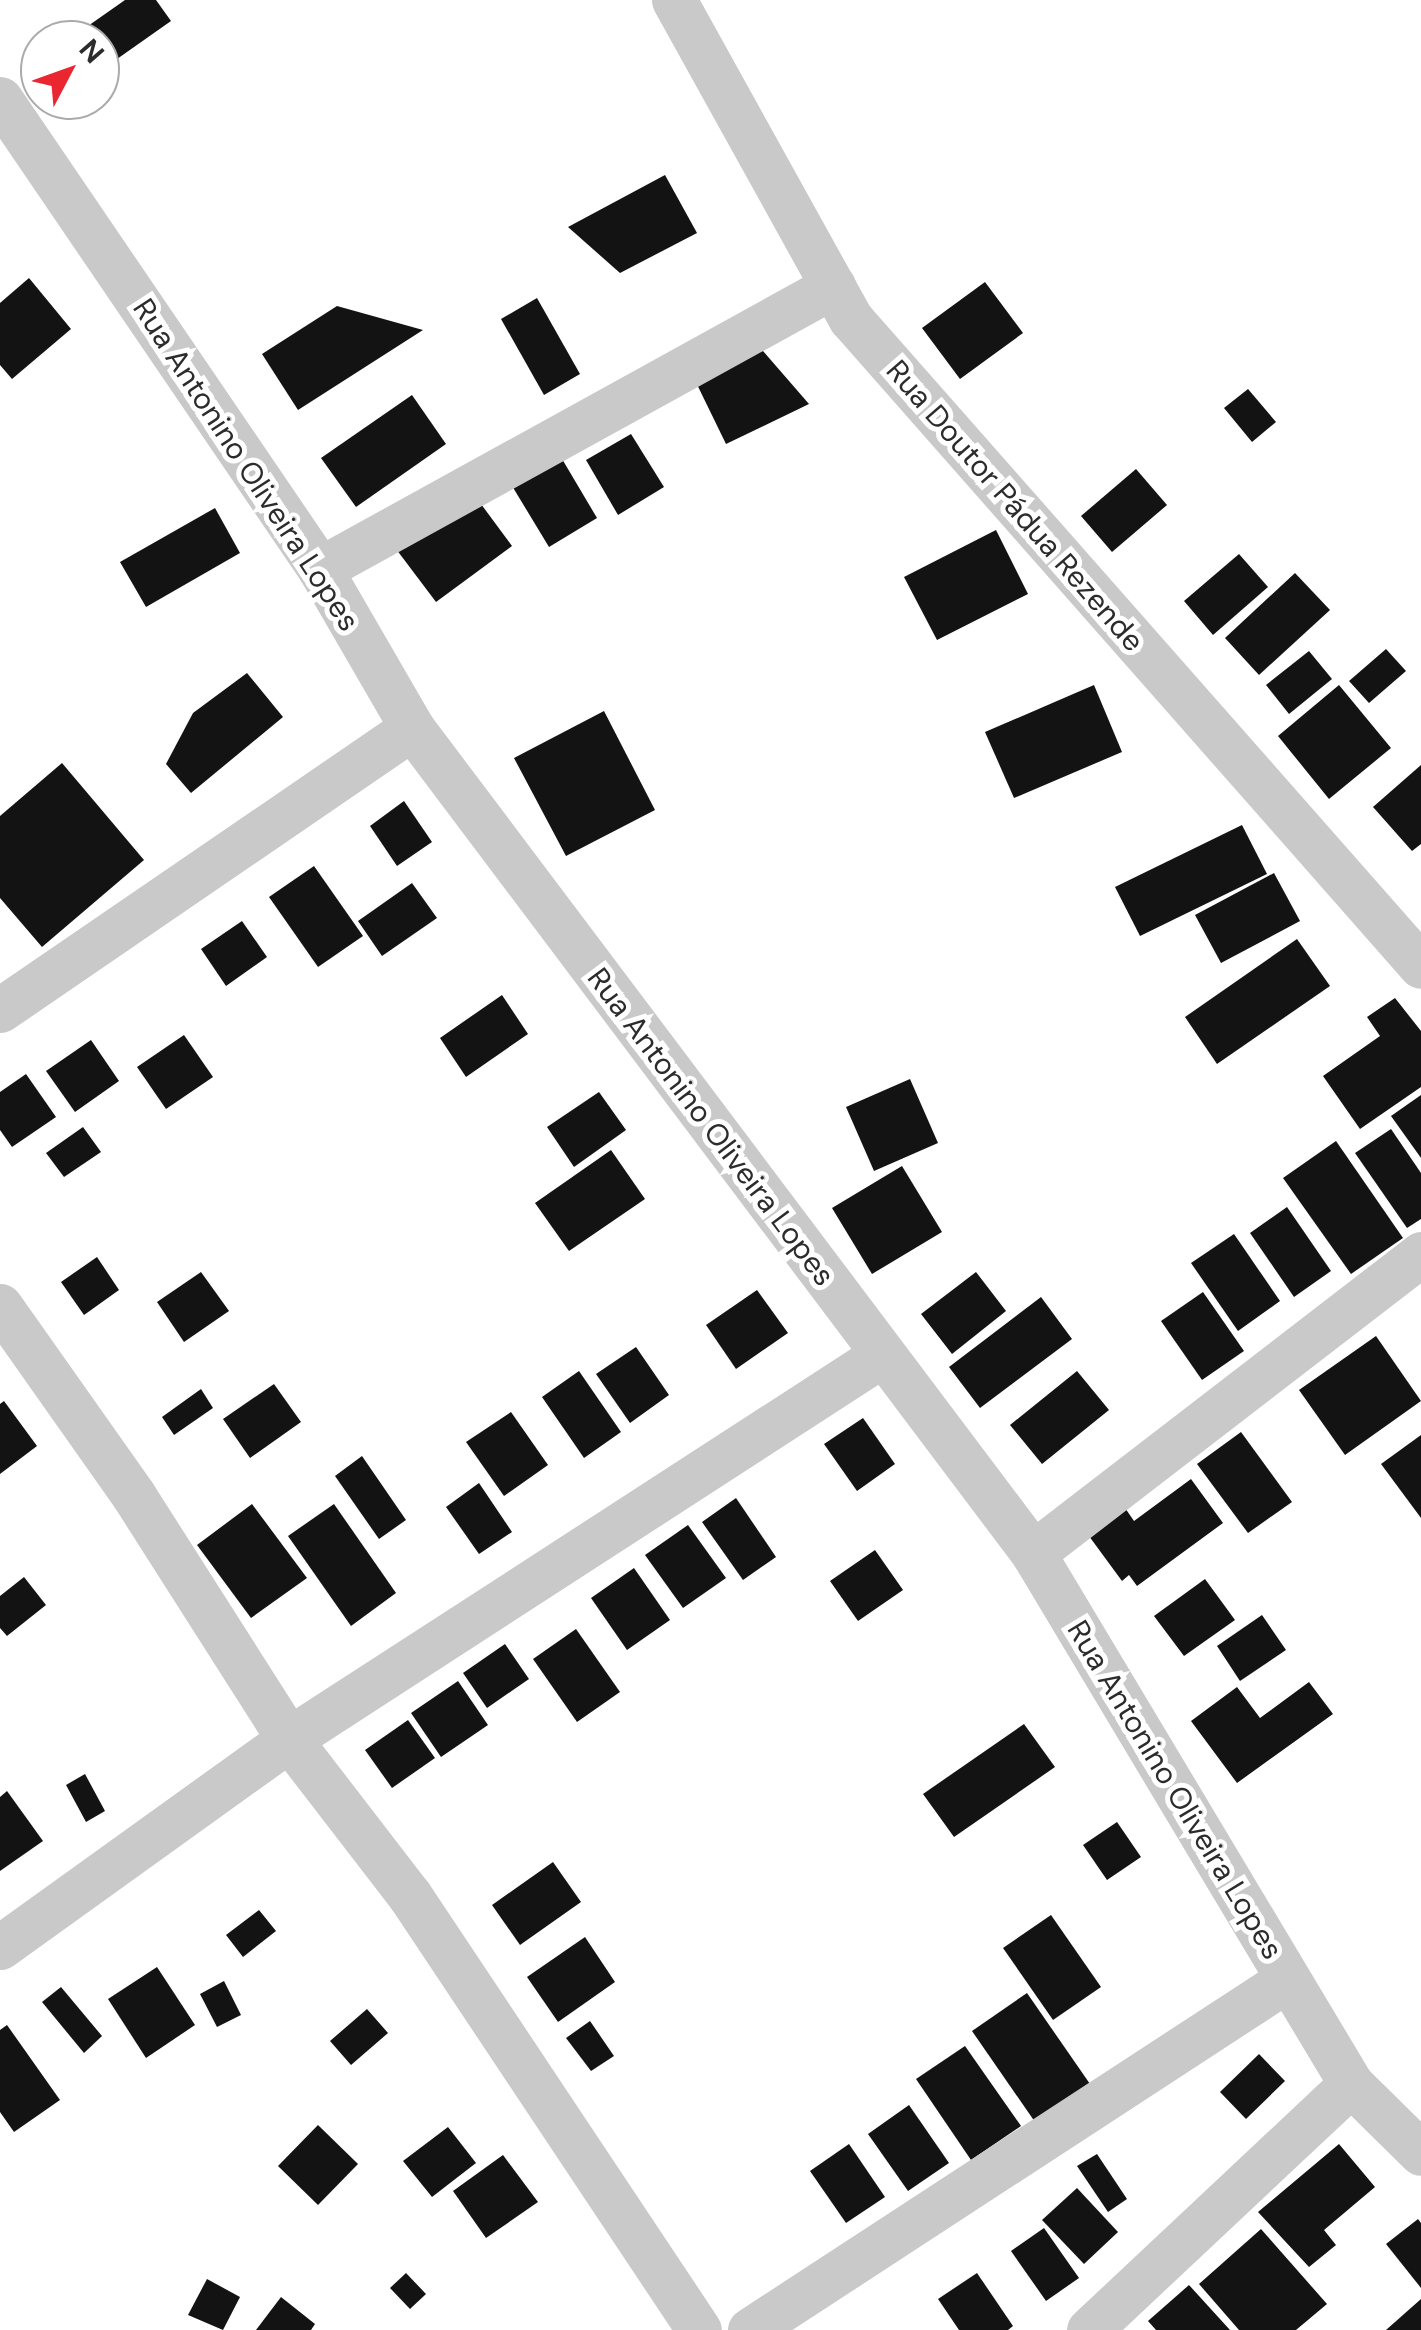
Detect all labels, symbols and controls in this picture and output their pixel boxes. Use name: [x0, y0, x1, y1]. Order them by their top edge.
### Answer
north arrow: [20, 20, 120, 120]
text: N: [71, 31, 112, 71]
street label: Rua Antonino Oliveira Lopes: [125, 292, 367, 638]
street label: Rua Doutor Pádua Rezende: [879, 353, 1151, 659]
street label: Rua Antonino Oliveira Lopes: [580, 961, 842, 1293]
street label: Rua Antonino Oliveira Lopes: [1059, 1614, 1291, 1966]

